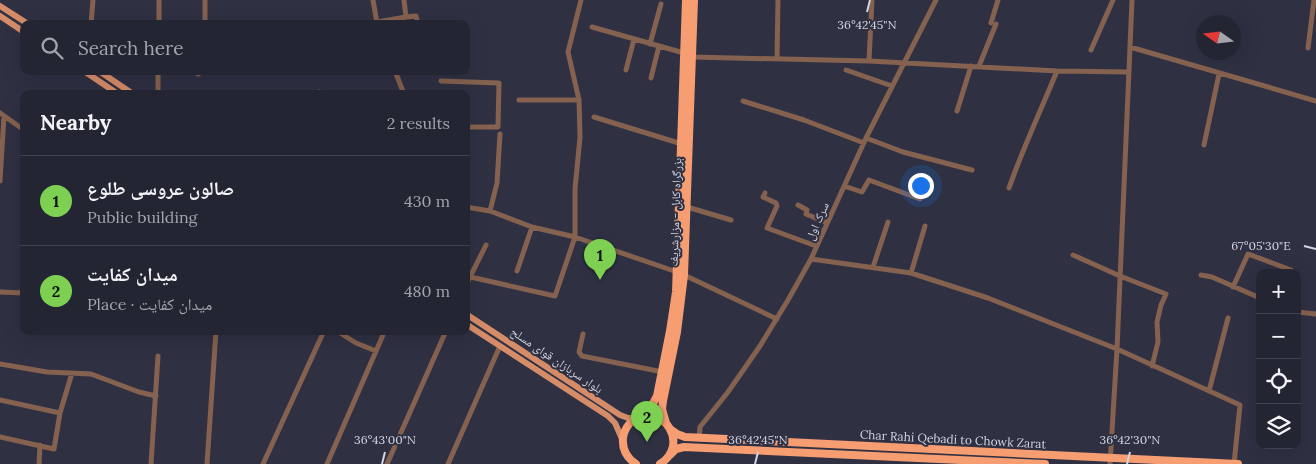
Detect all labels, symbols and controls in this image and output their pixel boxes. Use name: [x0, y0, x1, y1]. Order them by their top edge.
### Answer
north arrow: [1196, 15, 1241, 60]
text: 36°42'45"N: [837, 17, 897, 32]
search box: [20, 20, 470, 75]
icon: search: [38, 34, 66, 62]
text: Search here: [78, 36, 184, 60]
text: Nearby: [40, 109, 111, 136]
text: 2 results: [387, 113, 450, 133]
street label: بزرگراه کابل - مزارشریف: [666, 157, 685, 267]
your location: [908, 173, 934, 199]
text: صالون عروسی طلوع: [87, 176, 234, 200]
text: 1: [53, 191, 59, 211]
text: 430 m: [404, 191, 450, 211]
street label: سرک اول: [802, 200, 832, 242]
text: Public building: [87, 207, 197, 227]
text: 67°05'30"E: [1231, 238, 1291, 253]
pin: 1: [584, 239, 616, 280]
text: میدان کفایت: [87, 262, 178, 286]
map controls: [1256, 269, 1301, 449]
button: +: [1256, 269, 1301, 314]
text: 2: [52, 281, 60, 301]
text: 480 m: [404, 281, 450, 301]
text: Place · میدان کفایت: [87, 294, 212, 314]
button: −: [1256, 314, 1301, 359]
street label: بلوار سربازان قوای مسلح: [508, 324, 606, 397]
button: locate: [1256, 359, 1301, 404]
pin: 2: [631, 401, 663, 442]
button: layers: [1256, 404, 1301, 449]
street label: Char Rahi Qebadi to Chowk Zarat: [860, 427, 1047, 451]
text: 36°43'00"N: [354, 432, 416, 447]
text: 36°42'45"N: [728, 432, 788, 447]
text: 36°42'30"N: [1100, 432, 1160, 447]

